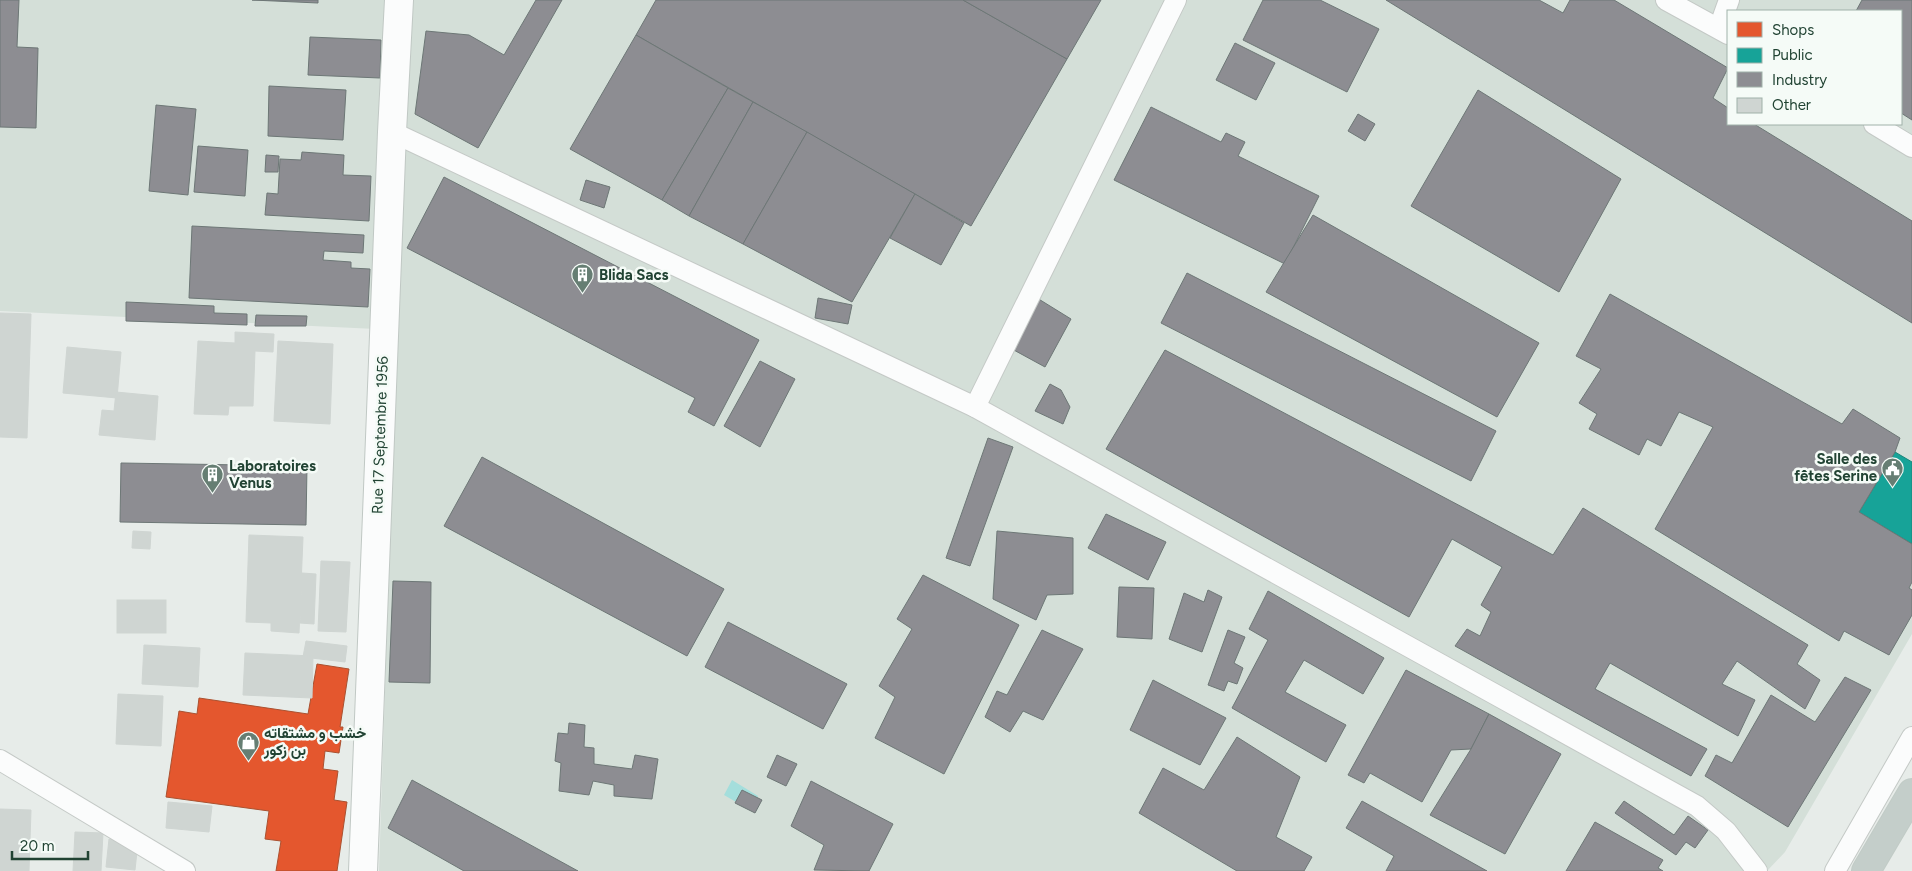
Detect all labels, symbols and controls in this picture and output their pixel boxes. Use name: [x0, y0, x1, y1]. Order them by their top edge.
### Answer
legend: [1727, 10, 1902, 125]
text: Shops: [1772, 21, 1814, 39]
text: Public: [1772, 46, 1813, 64]
text: Industry: [1772, 71, 1827, 89]
text: Other: [1772, 96, 1811, 114]
building icon: Blida Sacs: [571, 263, 595, 294]
place label: Blida Sacs: [599, 266, 669, 284]
street label: Rue 17 Septembre 1956: [368, 355, 392, 514]
place label: Salle des fêtes Serine: [1794, 450, 1878, 485]
public building icon: Salle des fêtes Serine: [1881, 456, 1905, 487]
place label: Laboratoires Venus: [229, 457, 316, 492]
building icon: Laboratoires Venus: [201, 463, 225, 494]
place label: خشب و مشتقاته بن زكور: [263, 724, 366, 759]
shop icon: خشب و مشتقاته بن زكور: [236, 730, 260, 761]
scale bar: [12, 828, 89, 860]
text: 20 m: [20, 837, 54, 855]

